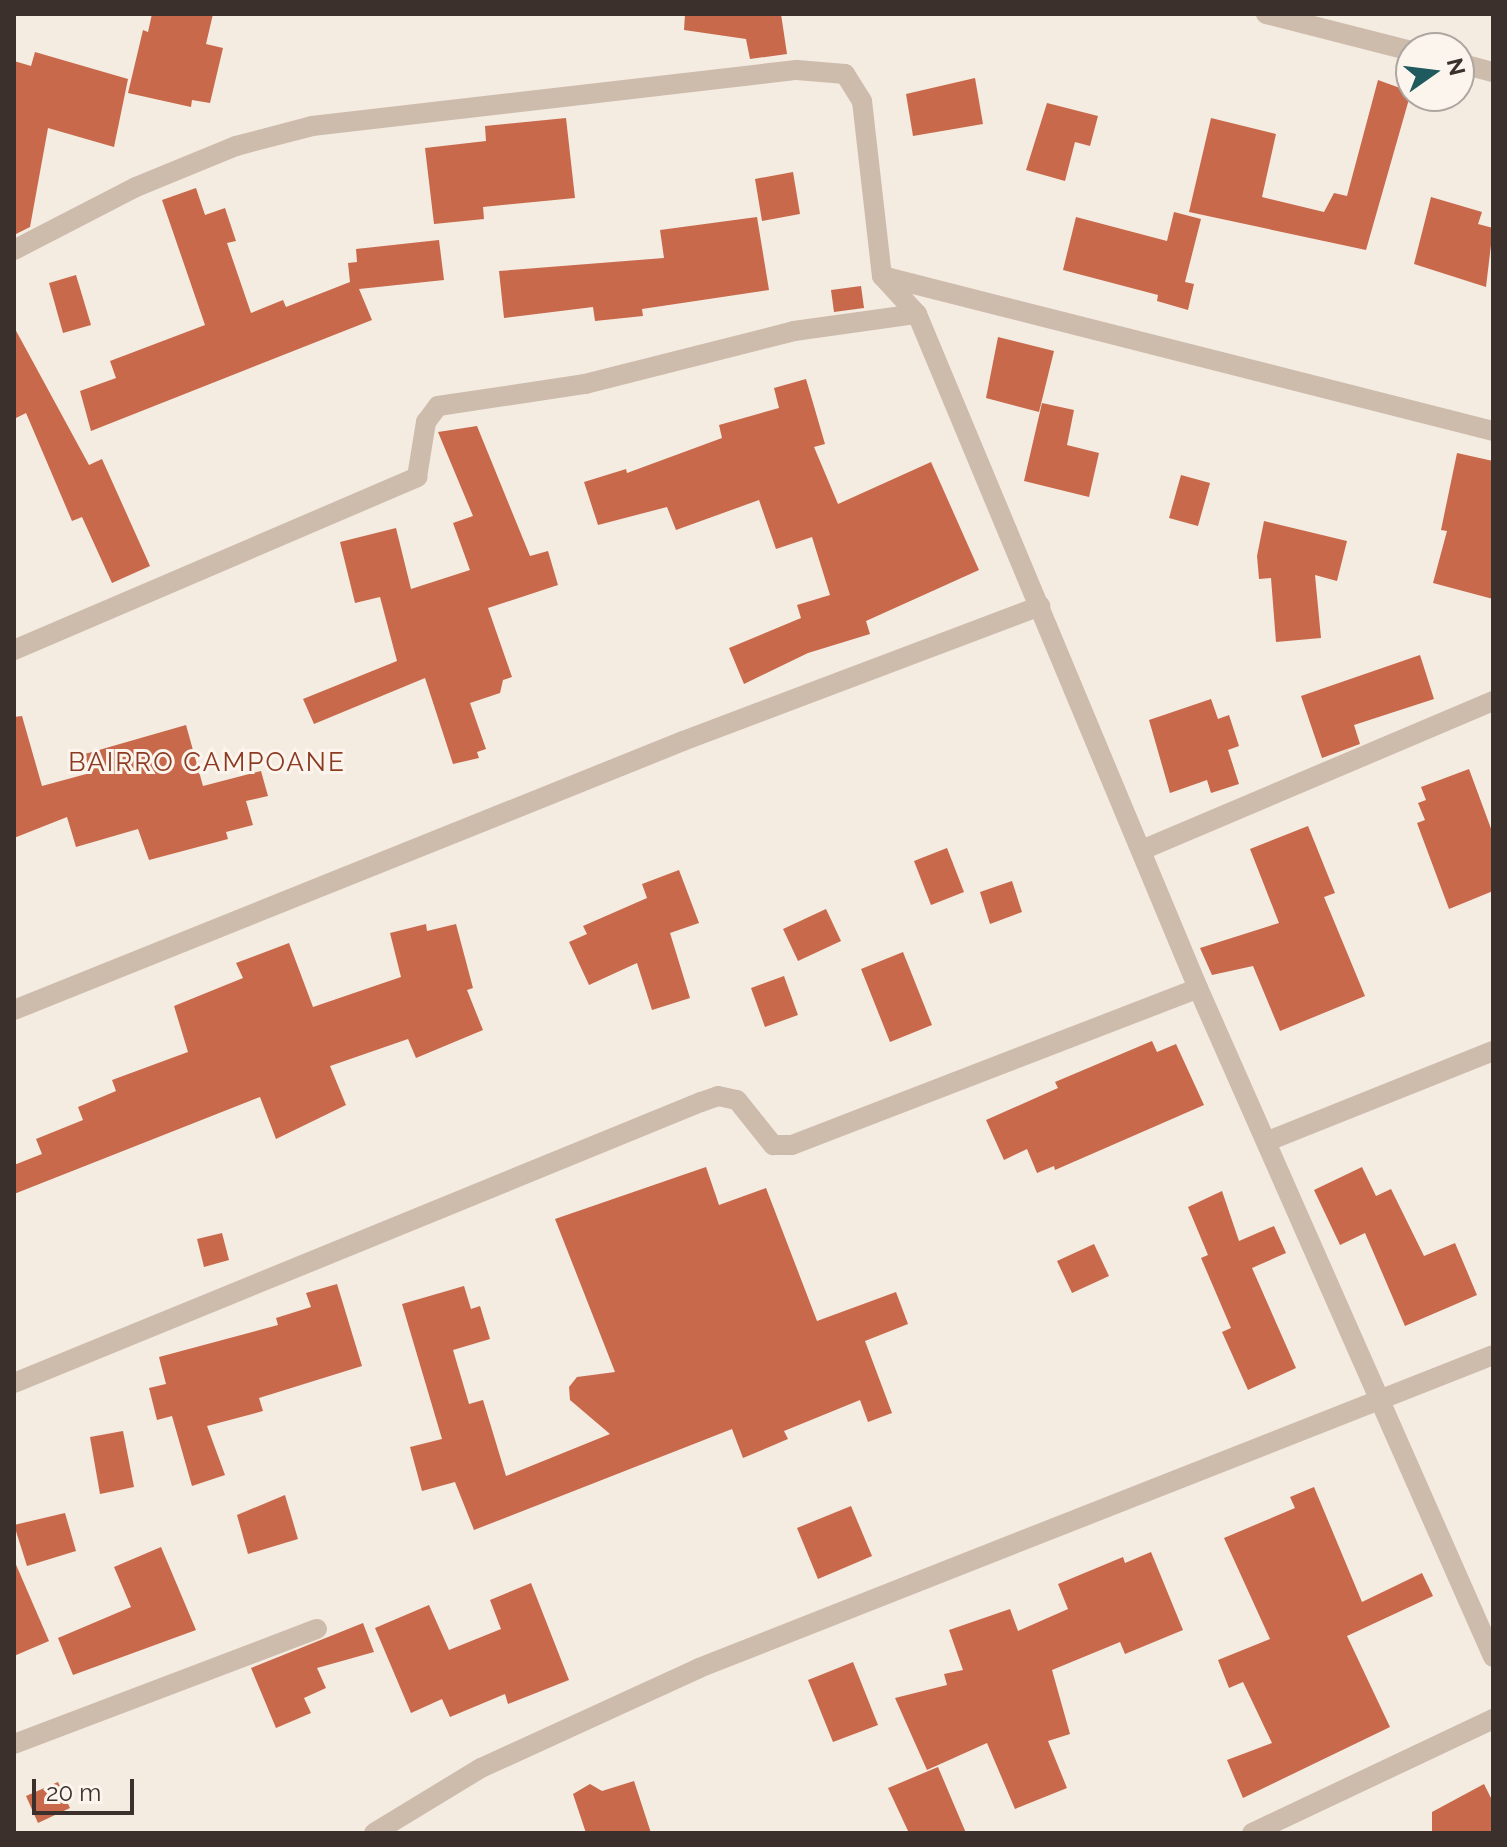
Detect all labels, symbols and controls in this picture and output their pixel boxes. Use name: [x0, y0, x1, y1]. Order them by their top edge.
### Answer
north arrow: [1395, 32, 1475, 112]
text: N: [1442, 55, 1471, 78]
district label: BAIRRO CAMPOANE: [68, 747, 346, 779]
scale bar: [36, 1763, 138, 1813]
text: 20 m: [46, 1778, 101, 1807]

